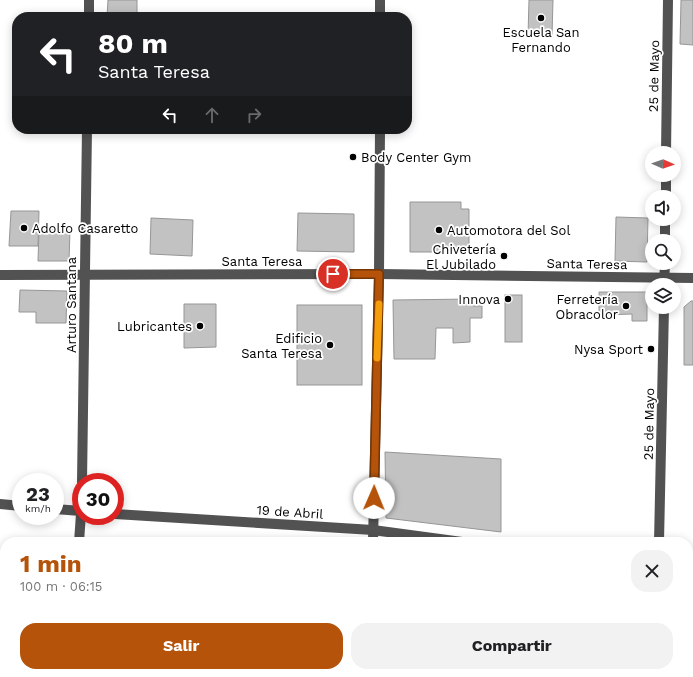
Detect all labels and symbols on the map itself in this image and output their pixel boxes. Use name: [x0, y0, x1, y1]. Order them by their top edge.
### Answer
marker: Escuela San Fernando: [536, 13, 546, 23]
place label: Escuela San Fernando: [502, 25, 580, 55]
street label: 25 de Mayo: [646, 40, 662, 112]
north arrow: [645, 146, 681, 182]
place label: Body Center Gym: [361, 150, 471, 165]
marker: Body Center Gym: [348, 152, 358, 162]
place label: Adolfo Casaretto: [32, 221, 139, 236]
marker: Adolfo Casaretto: [19, 223, 29, 233]
place label: Automotora del Sol: [447, 223, 570, 238]
marker: Automotora del Sol: [434, 225, 444, 235]
place label: Chivetería El Jubilado: [426, 242, 497, 272]
marker: Chivetería El Jubilado: [499, 251, 509, 261]
street label: Santa Teresa: [222, 254, 303, 269]
street label: Arturo Santana: [64, 256, 79, 353]
street label: Santa Teresa: [546, 256, 628, 272]
pin: [316, 257, 350, 291]
place label: Innova: [458, 292, 501, 307]
place label: Ferretería Obracolor: [556, 292, 619, 322]
marker: Innova: [503, 294, 513, 304]
marker: Ferretería Obracolor: [621, 301, 631, 311]
place label: Lubricantes: [117, 319, 192, 334]
marker: Lubricantes: [195, 321, 205, 331]
place label: Edificio Santa Teresa: [241, 331, 323, 361]
marker: Edificio Santa Teresa: [325, 340, 335, 350]
place label: Nysa Sport: [574, 342, 644, 357]
marker: Nysa Sport: [646, 344, 656, 354]
street label: 25 de Mayo: [641, 388, 657, 460]
speed limit sign: 30: [72, 473, 124, 525]
position arrow: [353, 477, 395, 519]
street label: 19 de Abril: [256, 502, 324, 522]

